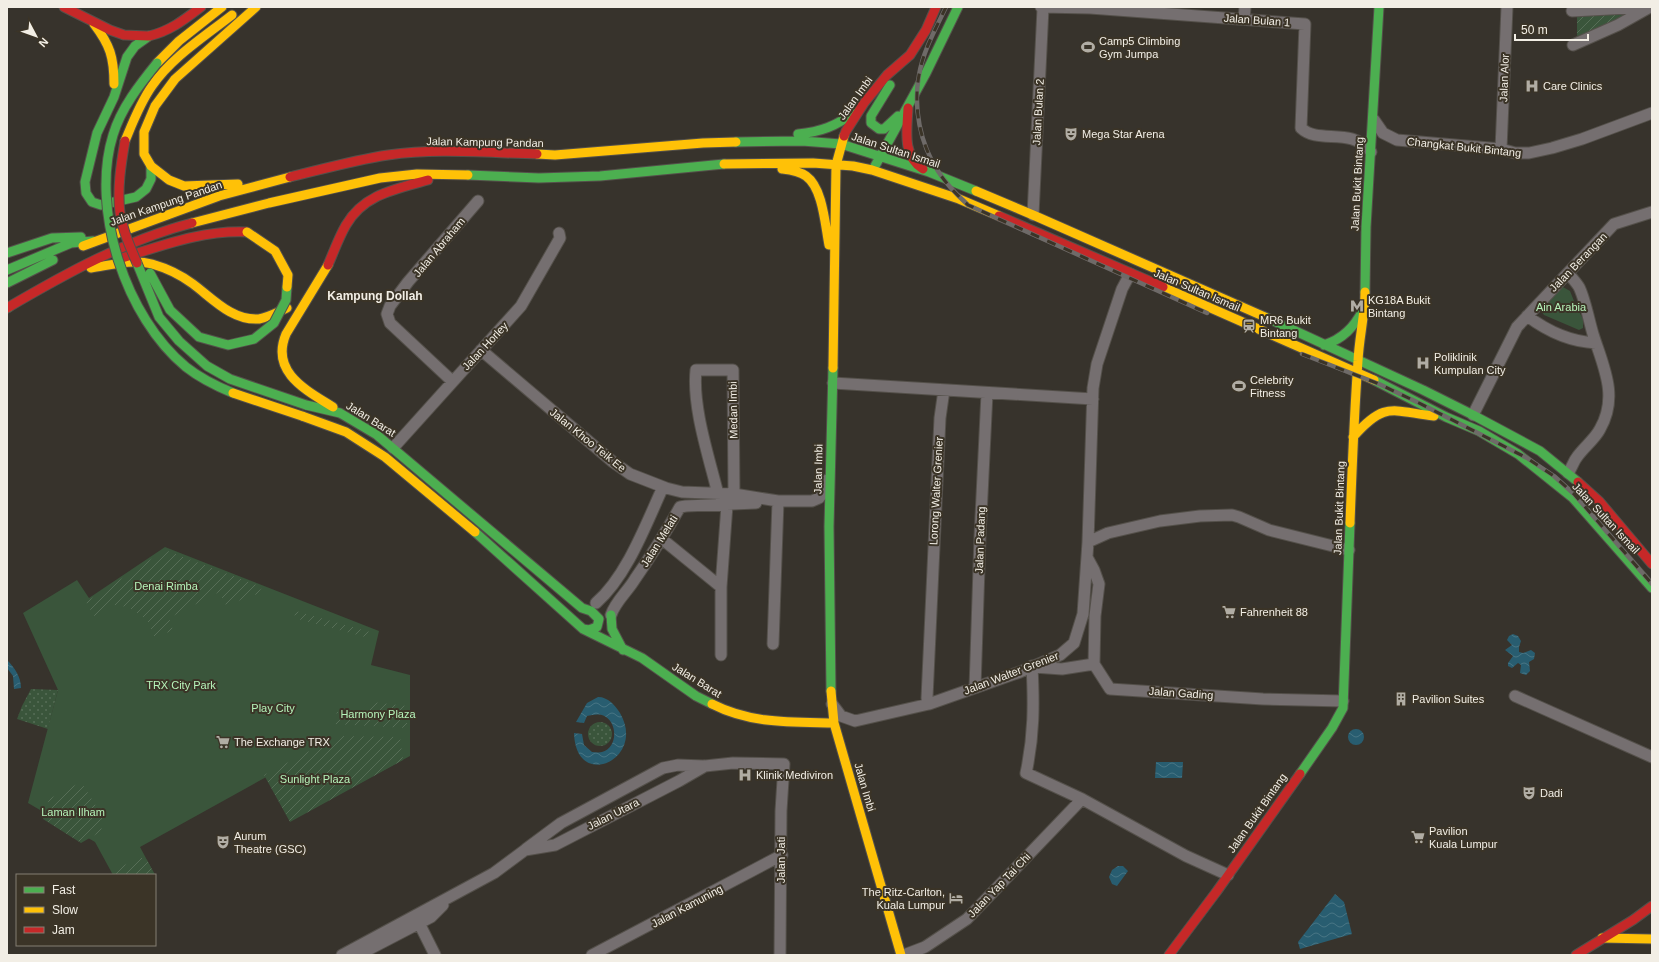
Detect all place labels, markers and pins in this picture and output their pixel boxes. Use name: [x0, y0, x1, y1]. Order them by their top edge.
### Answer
place label: Camp5 Climbing Gym Jumpa: [1099, 35, 1180, 60]
sports icon: Camp5 Climbing Gym Jumpa: [1080, 39, 1096, 55]
hospital icon: Care Clinics: [1524, 78, 1540, 94]
place label: Care Clinics: [1543, 80, 1603, 92]
theatre icon: Mega Star Arena: [1063, 126, 1079, 142]
place label: Mega Star Arena: [1082, 128, 1165, 140]
place label: KG18A Bukit Bintang: [1368, 294, 1430, 319]
metro station icon: KG18A Bukit Bintang: [1349, 298, 1365, 314]
place label: MR6 Bukit Bintang: [1260, 314, 1311, 339]
station icon: MR6 Bukit Bintang: [1241, 318, 1257, 334]
place label: Poliklinik Kumpulan City: [1434, 351, 1506, 376]
hospital icon: Poliklinik Kumpulan City: [1415, 355, 1431, 371]
place label: Celebrity Fitness: [1250, 374, 1294, 399]
sports icon: Celebrity Fitness: [1231, 378, 1247, 394]
supermarket icon: Fahrenheit 88: [1221, 604, 1237, 620]
place label: Fahrenheit 88: [1240, 606, 1308, 618]
building icon: Pavilion Suites: [1393, 691, 1409, 707]
place label: Pavilion Suites: [1412, 693, 1485, 705]
supermarket icon: The Exchange TRX: [215, 734, 231, 750]
place label: The Exchange TRX: [234, 736, 330, 748]
hospital icon: Klinik Mediviron: [737, 767, 753, 783]
place label: Klinik Mediviron: [756, 769, 833, 781]
theatre icon: Dadi: [1521, 785, 1537, 801]
place label: Dadi: [1540, 787, 1563, 799]
place label: Pavilion Kuala Lumpur: [1429, 825, 1498, 850]
supermarket icon: Pavilion Kuala Lumpur: [1410, 829, 1426, 845]
place label: Aurum Theatre (GSC): [234, 830, 306, 855]
theatre icon: Aurum Theatre (GSC): [215, 834, 231, 850]
place label: The Ritz-Carlton, Kuala Lumpur: [862, 886, 945, 911]
hotel icon: The Ritz-Carlton, Kuala Lumpur: [948, 890, 964, 906]

